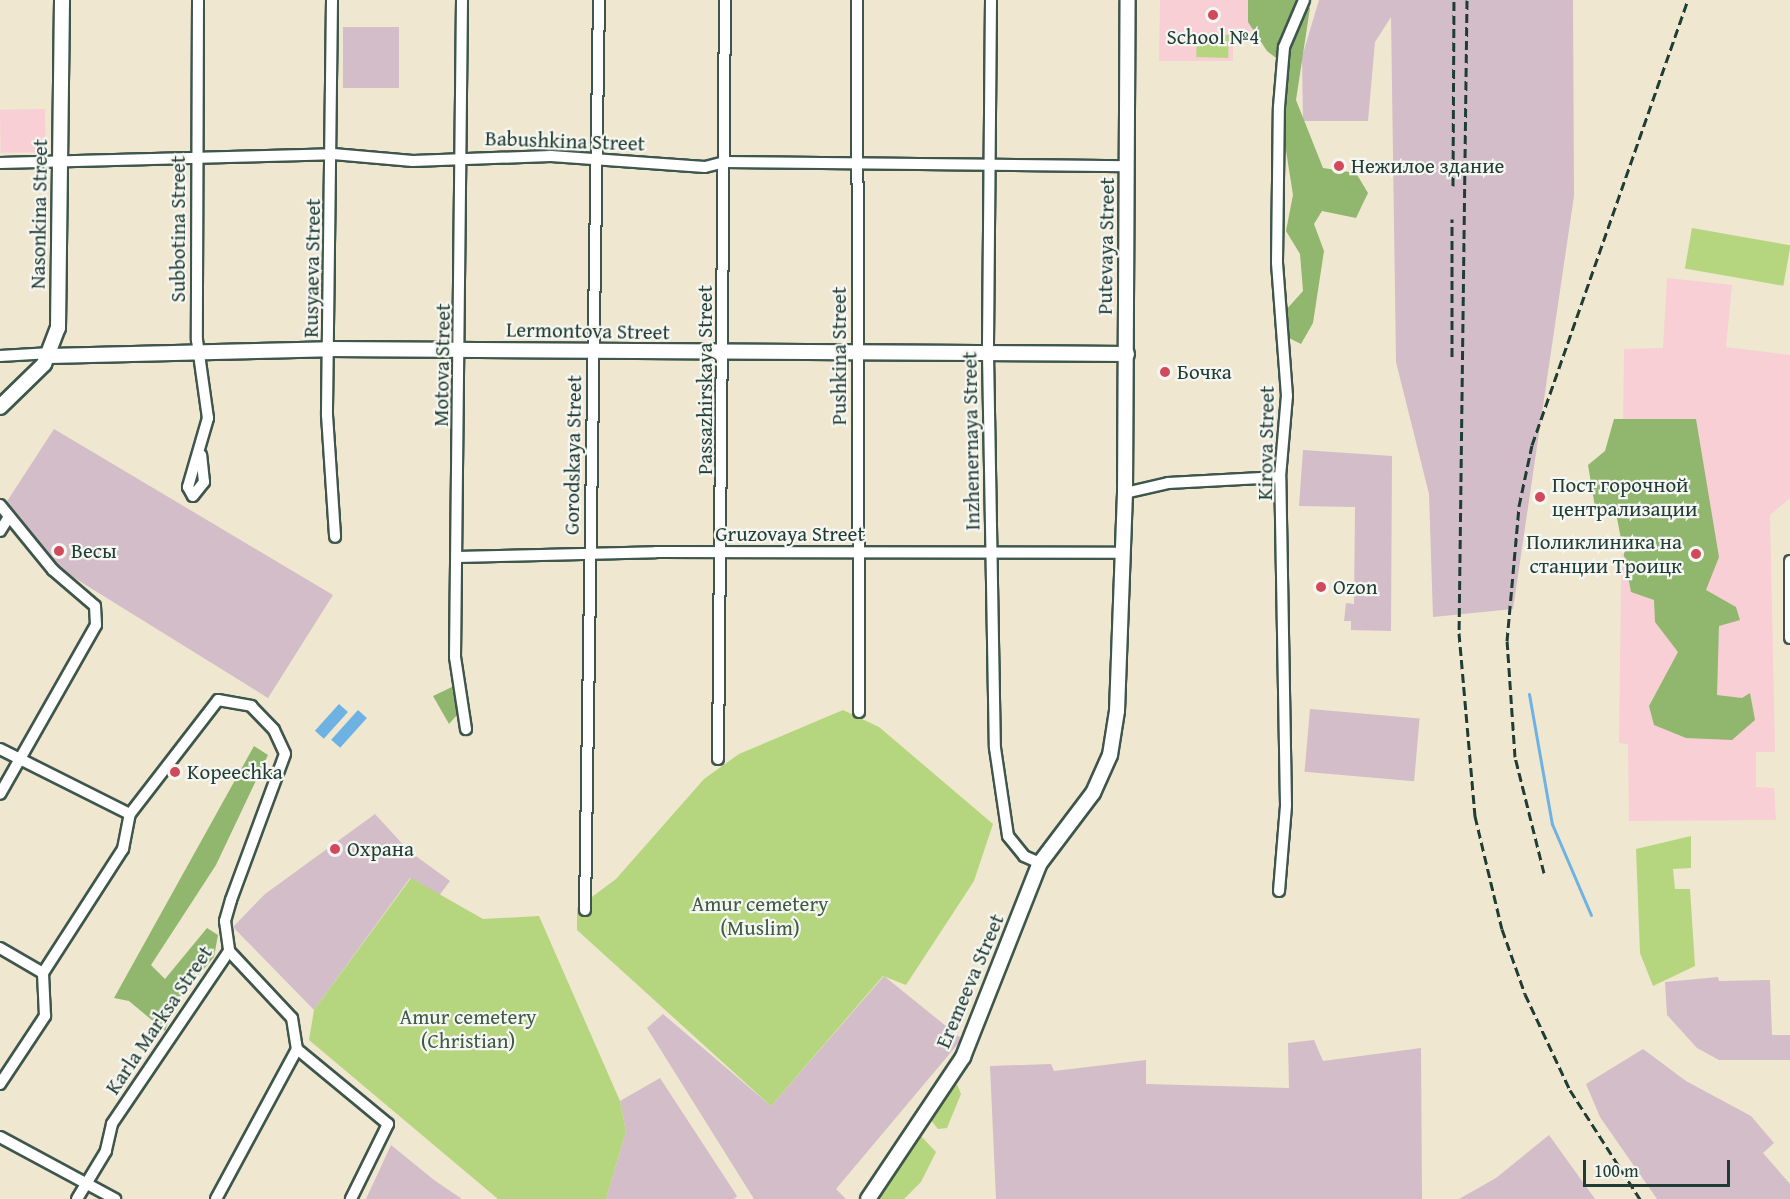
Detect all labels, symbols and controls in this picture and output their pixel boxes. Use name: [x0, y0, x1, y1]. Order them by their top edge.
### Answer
marker: School №4: [1206, 8, 1220, 22]
place label: School №4: [1167, 24, 1259, 50]
street label: Babushkina Street: [485, 126, 645, 156]
street label: Nasonkina Street: [25, 139, 53, 289]
place label: Нежилое здание: [1351, 153, 1504, 179]
street label: Subbotina Street: [165, 156, 191, 302]
marker: Нежилое здание: [1332, 159, 1346, 173]
street label: Putevaya Street: [1092, 177, 1120, 315]
street label: Rusyaeva Street: [298, 198, 326, 338]
street label: Passazhirskaya Street: [692, 285, 718, 475]
street label: Pushkina Street: [826, 287, 852, 425]
street label: Motova Street: [428, 303, 456, 427]
street label: Lermontova Street: [506, 317, 670, 345]
street label: Inzhenernaya Street: [957, 351, 985, 531]
place label: Бочка: [1177, 359, 1232, 385]
marker: Бочка: [1158, 365, 1172, 379]
street label: Gorodskaya Street: [559, 375, 587, 535]
street label: Kirova Street: [1252, 385, 1280, 501]
place label: Пост горочной централизации: [1552, 472, 1698, 522]
marker: Пост горочной централизации: [1533, 490, 1547, 504]
street label: Gruzovaya Street: [715, 521, 865, 547]
place label: Поликлиника на станции Троицк: [1526, 529, 1682, 579]
place label: Весы: [71, 538, 117, 564]
marker: Весы: [52, 544, 66, 558]
marker: Поликлиника на станции Троицк: [1687, 545, 1705, 563]
place label: Ozon: [1333, 574, 1377, 600]
marker: Ozon: [1314, 580, 1328, 594]
place label: Kopeechka: [187, 759, 283, 785]
marker: Kopeechka: [168, 765, 182, 779]
place label: Охрана: [347, 836, 414, 862]
marker: Охрана: [328, 842, 342, 856]
park label: Amur cemetery (Muslim): [691, 891, 829, 941]
street label: Eremeeva Street: [930, 910, 1010, 1052]
street label: Karla Marksa Street: [100, 941, 218, 1099]
park label: Amur cemetery (Christian): [399, 1004, 537, 1054]
scale bar: [1586, 1148, 1733, 1186]
text: 100 m: [1594, 1157, 1639, 1184]

